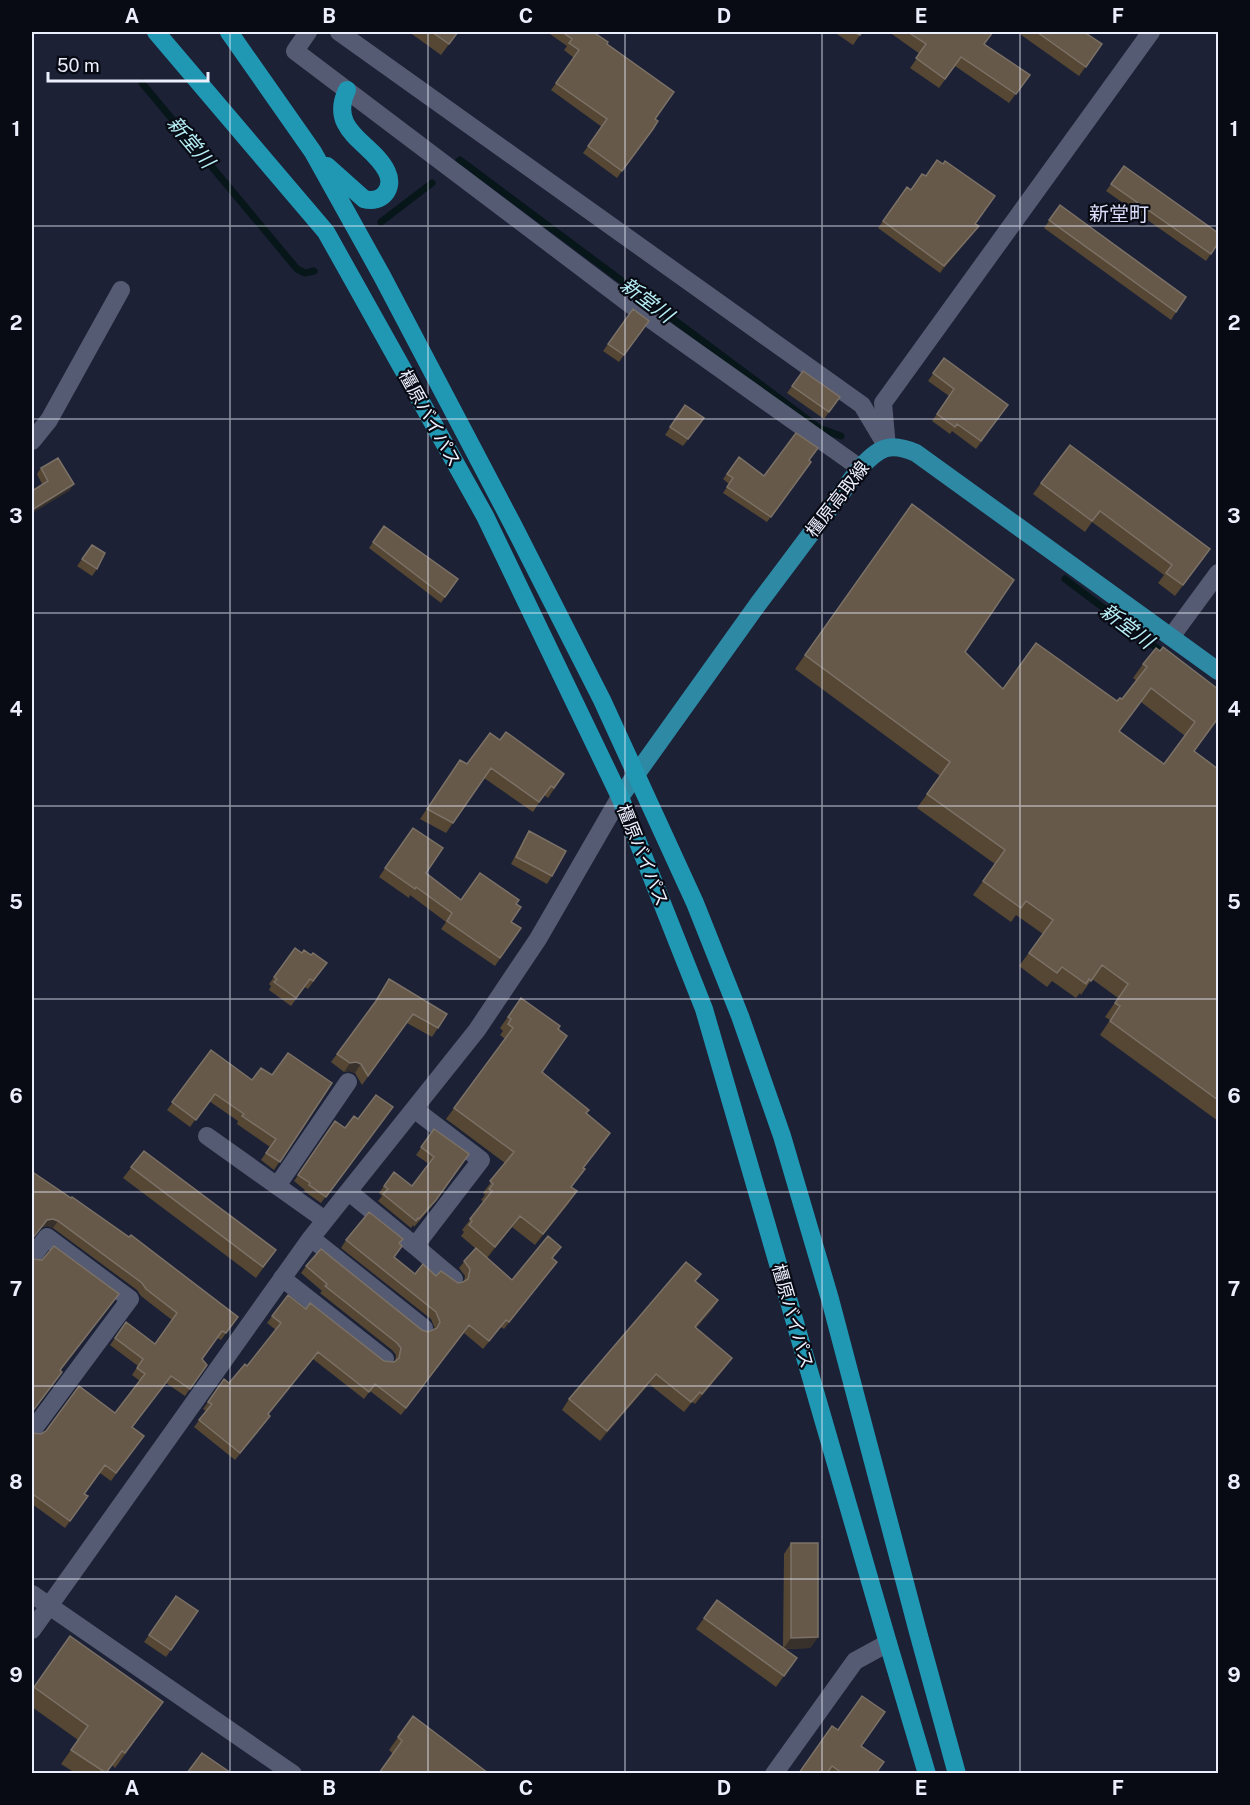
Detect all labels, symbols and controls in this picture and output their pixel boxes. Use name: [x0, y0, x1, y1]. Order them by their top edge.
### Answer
text: A: [125, 4, 139, 28]
text: B: [322, 4, 336, 28]
text: C: [519, 4, 533, 28]
text: D: [717, 4, 731, 28]
text: E: [915, 4, 927, 28]
text: F: [1112, 4, 1124, 28]
scale bar: [48, 45, 208, 83]
text: 50 m: [57, 55, 100, 76]
water label: 新堂川: [163, 111, 221, 174]
text: 1: [12, 117, 20, 141]
text: 1: [1230, 117, 1238, 141]
district label: 新堂町: [1089, 202, 1149, 226]
water label: 新堂川: [616, 272, 680, 329]
text: 2: [10, 311, 22, 335]
text: 2: [1228, 311, 1240, 335]
street label: 橿原バイパス: [395, 366, 465, 470]
street label: 橿原高取線: [801, 457, 873, 541]
text: 3: [9, 504, 23, 528]
text: 3: [1227, 504, 1241, 528]
water label: 新堂川: [1096, 598, 1160, 655]
text: 4: [9, 697, 23, 721]
text: 4: [1227, 697, 1241, 721]
street label: 橿原バイパス: [613, 801, 673, 909]
text: 5: [9, 890, 23, 914]
text: 5: [1227, 890, 1241, 914]
text: 6: [9, 1084, 23, 1108]
text: 6: [1227, 1084, 1241, 1108]
street label: 橿原バイパス: [768, 1261, 818, 1371]
text: 7: [10, 1277, 22, 1301]
text: 7: [1228, 1277, 1240, 1301]
text: 8: [9, 1470, 23, 1494]
text: 8: [1227, 1470, 1241, 1494]
text: 9: [9, 1663, 23, 1687]
text: 9: [1227, 1663, 1241, 1687]
text: A: [125, 1776, 139, 1800]
text: B: [322, 1776, 336, 1800]
text: C: [519, 1776, 533, 1800]
text: D: [717, 1776, 731, 1800]
text: E: [915, 1776, 927, 1800]
text: F: [1112, 1776, 1124, 1800]

